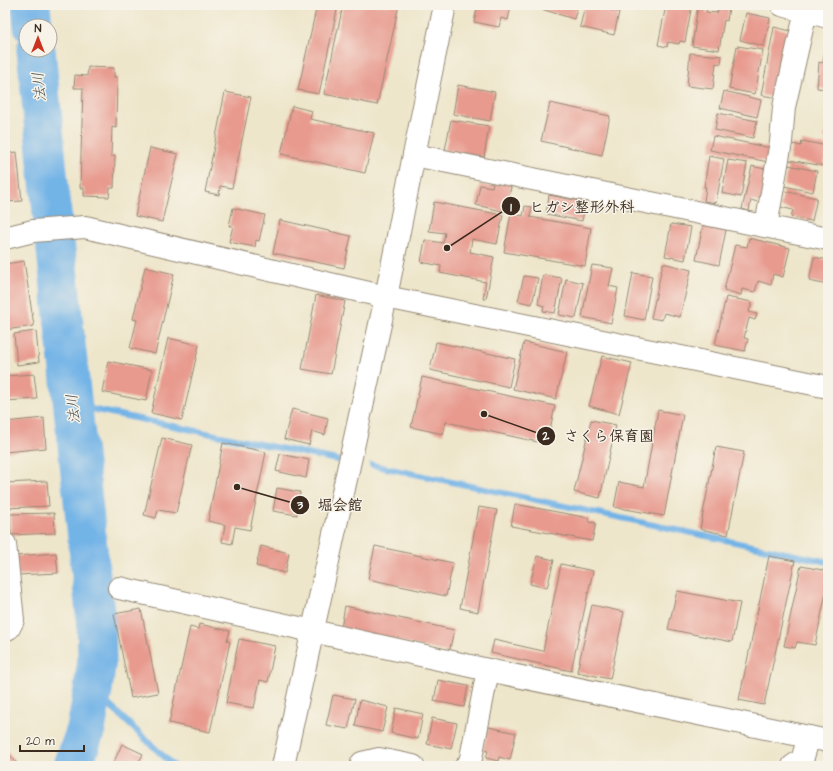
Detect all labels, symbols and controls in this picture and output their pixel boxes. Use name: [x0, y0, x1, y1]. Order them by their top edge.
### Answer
north arrow: [18, 18, 58, 58]
text: N: [35, 21, 42, 36]
water label: 法川: [27, 71, 52, 103]
callout: ヒガシ整形外科: [501, 193, 642, 220]
text: ヒガシ整形外科: [529, 197, 635, 218]
text: 1: [510, 199, 512, 216]
water label: 法川: [61, 393, 86, 425]
callout: さくら保育園: [536, 422, 662, 449]
text: さくら保育園: [564, 426, 654, 447]
text: 2: [542, 428, 550, 445]
callout: 堀会館: [290, 492, 371, 519]
text: 堀会館: [317, 495, 363, 516]
text: 3: [296, 497, 304, 514]
scale bar: [20, 727, 84, 753]
text: 20 m: [26, 733, 55, 750]

